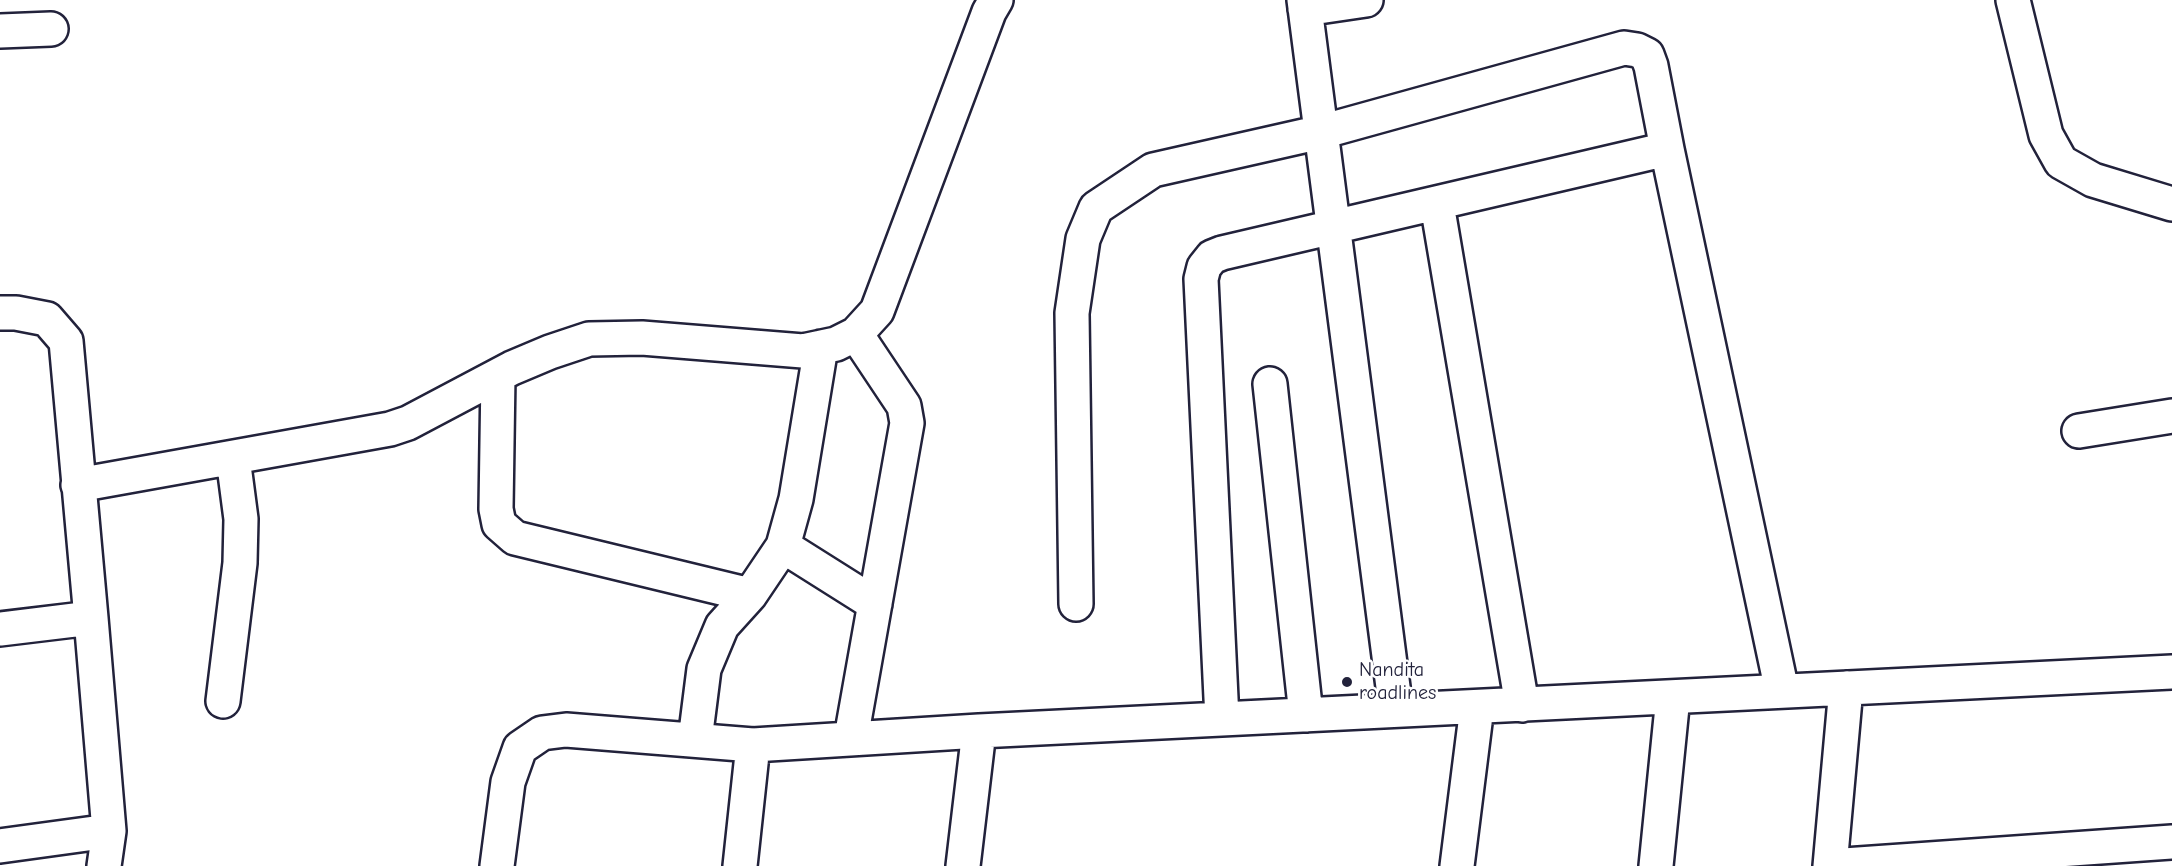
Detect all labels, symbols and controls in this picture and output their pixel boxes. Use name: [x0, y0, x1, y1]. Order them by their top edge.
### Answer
place label: Nandita roadlines: [1359, 658, 1436, 705]
marker: Nandita roadlines: [1340, 675, 1354, 689]

